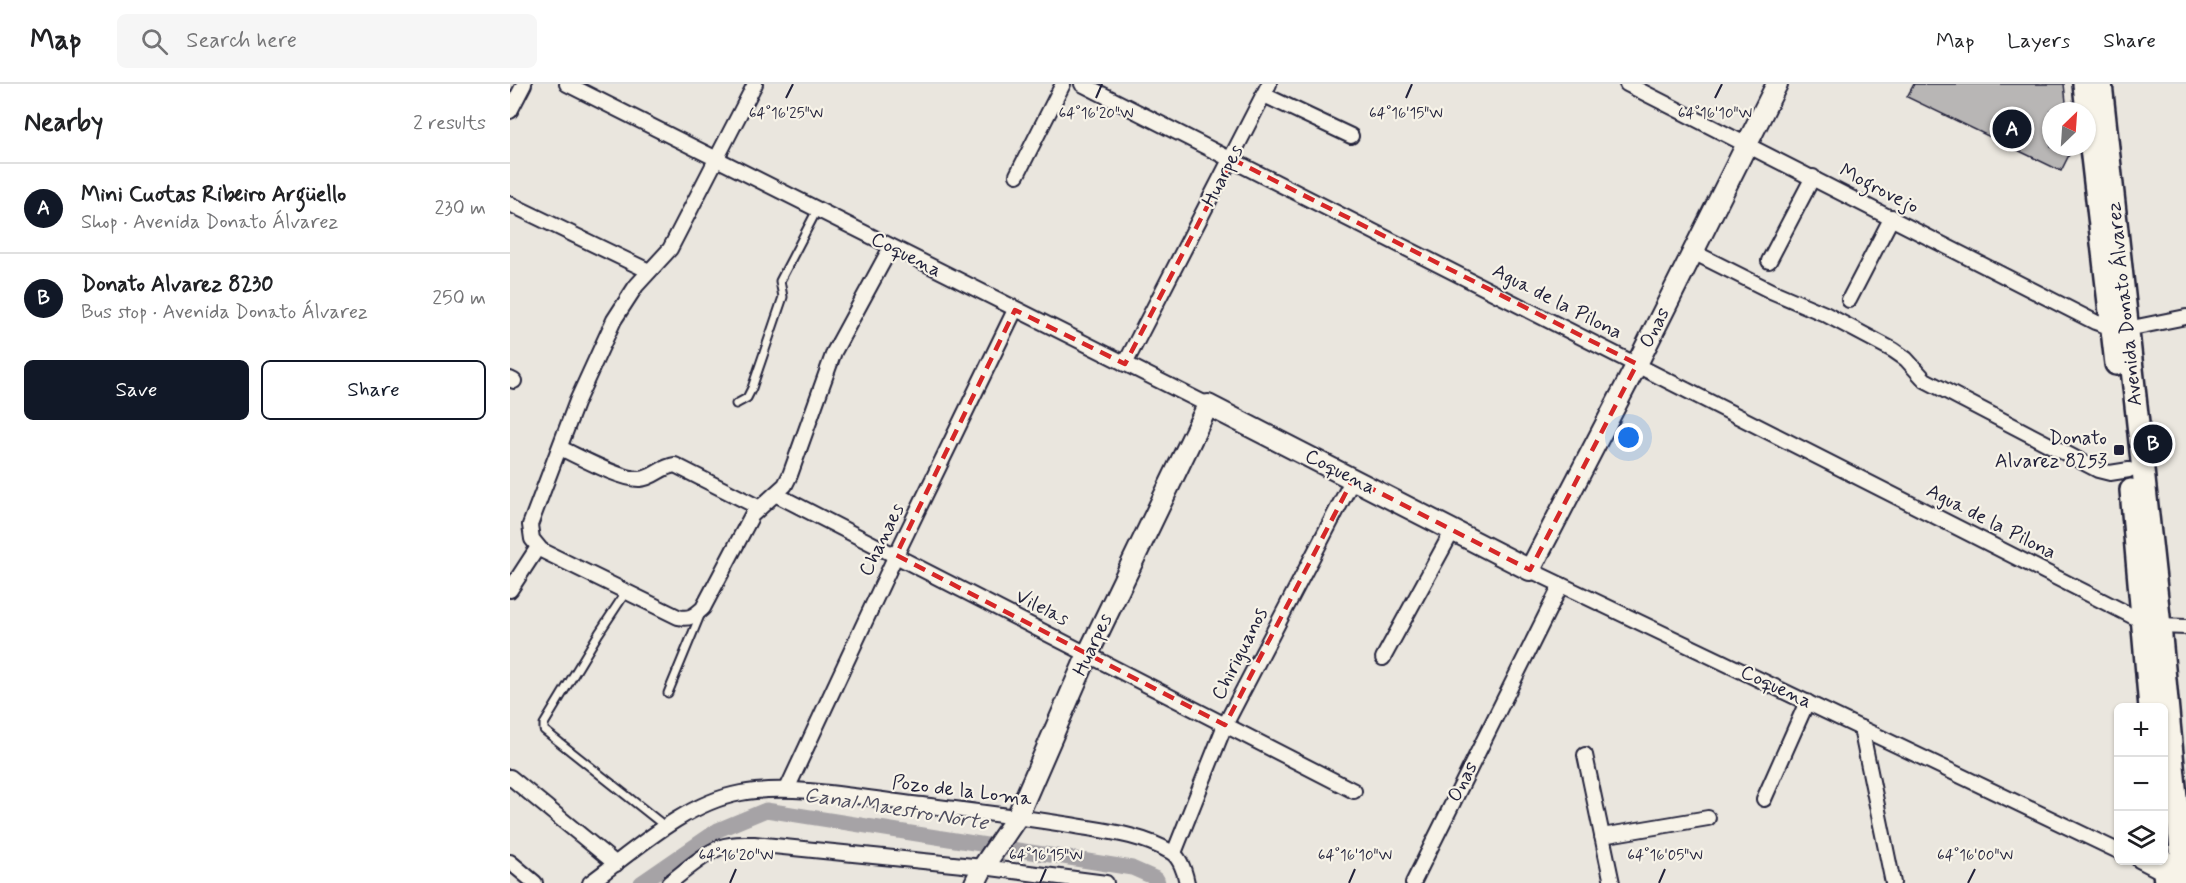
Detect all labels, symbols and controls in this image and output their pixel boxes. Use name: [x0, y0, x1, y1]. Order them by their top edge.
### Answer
search box: [117, 14, 537, 68]
text: Map: [30, 23, 81, 60]
icon: search: [138, 25, 171, 58]
text: Search here: [186, 27, 297, 55]
text: Map: [1936, 27, 1974, 55]
text: Layers: [2007, 27, 2070, 55]
text: Share: [2103, 27, 2156, 55]
north arrow: [2042, 102, 2096, 156]
text: 64°16'25"W: [749, 104, 823, 124]
text: 64°16'20"W: [1058, 104, 1134, 124]
text: 64°16'15"W: [1369, 104, 1443, 124]
text: 64°16'10"W: [1678, 104, 1752, 124]
text: Nearby: [24, 106, 103, 140]
pin: A: [1992, 106, 2032, 152]
text: 2 results: [413, 110, 486, 137]
street label: Huarpes: [1196, 140, 1250, 212]
street label: Mogrovejo: [1834, 157, 1923, 222]
text: Mini Cuotas Ribeiro Argüello: [81, 181, 346, 209]
text: A: [37, 195, 50, 222]
text: 230 m: [434, 195, 486, 222]
street label: Avenida Donato Álvarez: [2101, 200, 2149, 408]
text: Shop · Avenida Donato Álvarez: [81, 209, 338, 236]
street label: Coquena: [866, 226, 946, 284]
street label: Agua de la Pilona: [1488, 258, 1626, 346]
text: Donato Alvarez 8230: [81, 271, 274, 299]
text: B: [37, 285, 50, 312]
text: 250 m: [432, 285, 486, 312]
text: Bus stop · Avenida Donato Álvarez: [81, 299, 368, 326]
street label: Onas: [1633, 303, 1677, 353]
button: Save: [24, 360, 249, 420]
button: Share: [261, 360, 486, 420]
pin: B: [2134, 422, 2172, 466]
your location: [1614, 423, 1643, 452]
place label: Donato Alvarez 8253: [1995, 425, 2107, 475]
street label: Coquena: [1300, 443, 1380, 501]
marker: Donato Alvarez 8253: [2112, 443, 2126, 457]
street label: Agua de la Pilona: [1922, 478, 2060, 566]
street label: Chanaes: [853, 499, 911, 581]
street label: Vilelas: [1011, 583, 1074, 633]
street label: Chiriguanos: [1205, 603, 1275, 705]
street label: Huarpes: [1067, 609, 1119, 681]
street label: Coquena: [1736, 659, 1816, 715]
map controls: [2114, 703, 2168, 865]
button: +: [2114, 703, 2168, 757]
street label: Onas: [1441, 757, 1485, 807]
button: −: [2114, 757, 2168, 811]
street label: Pozo de la Loma: [891, 769, 1034, 813]
water label: Canal Maestro Norte: [802, 781, 991, 838]
button: layers: [2114, 811, 2168, 865]
text: 64°16'20"W: [698, 846, 774, 866]
text: 64°16'15"W: [1009, 846, 1083, 866]
text: 64°16'10"W: [1318, 846, 1392, 866]
text: 64°16'05"W: [1627, 846, 1703, 866]
text: 64°16'00"W: [1937, 846, 2013, 866]

